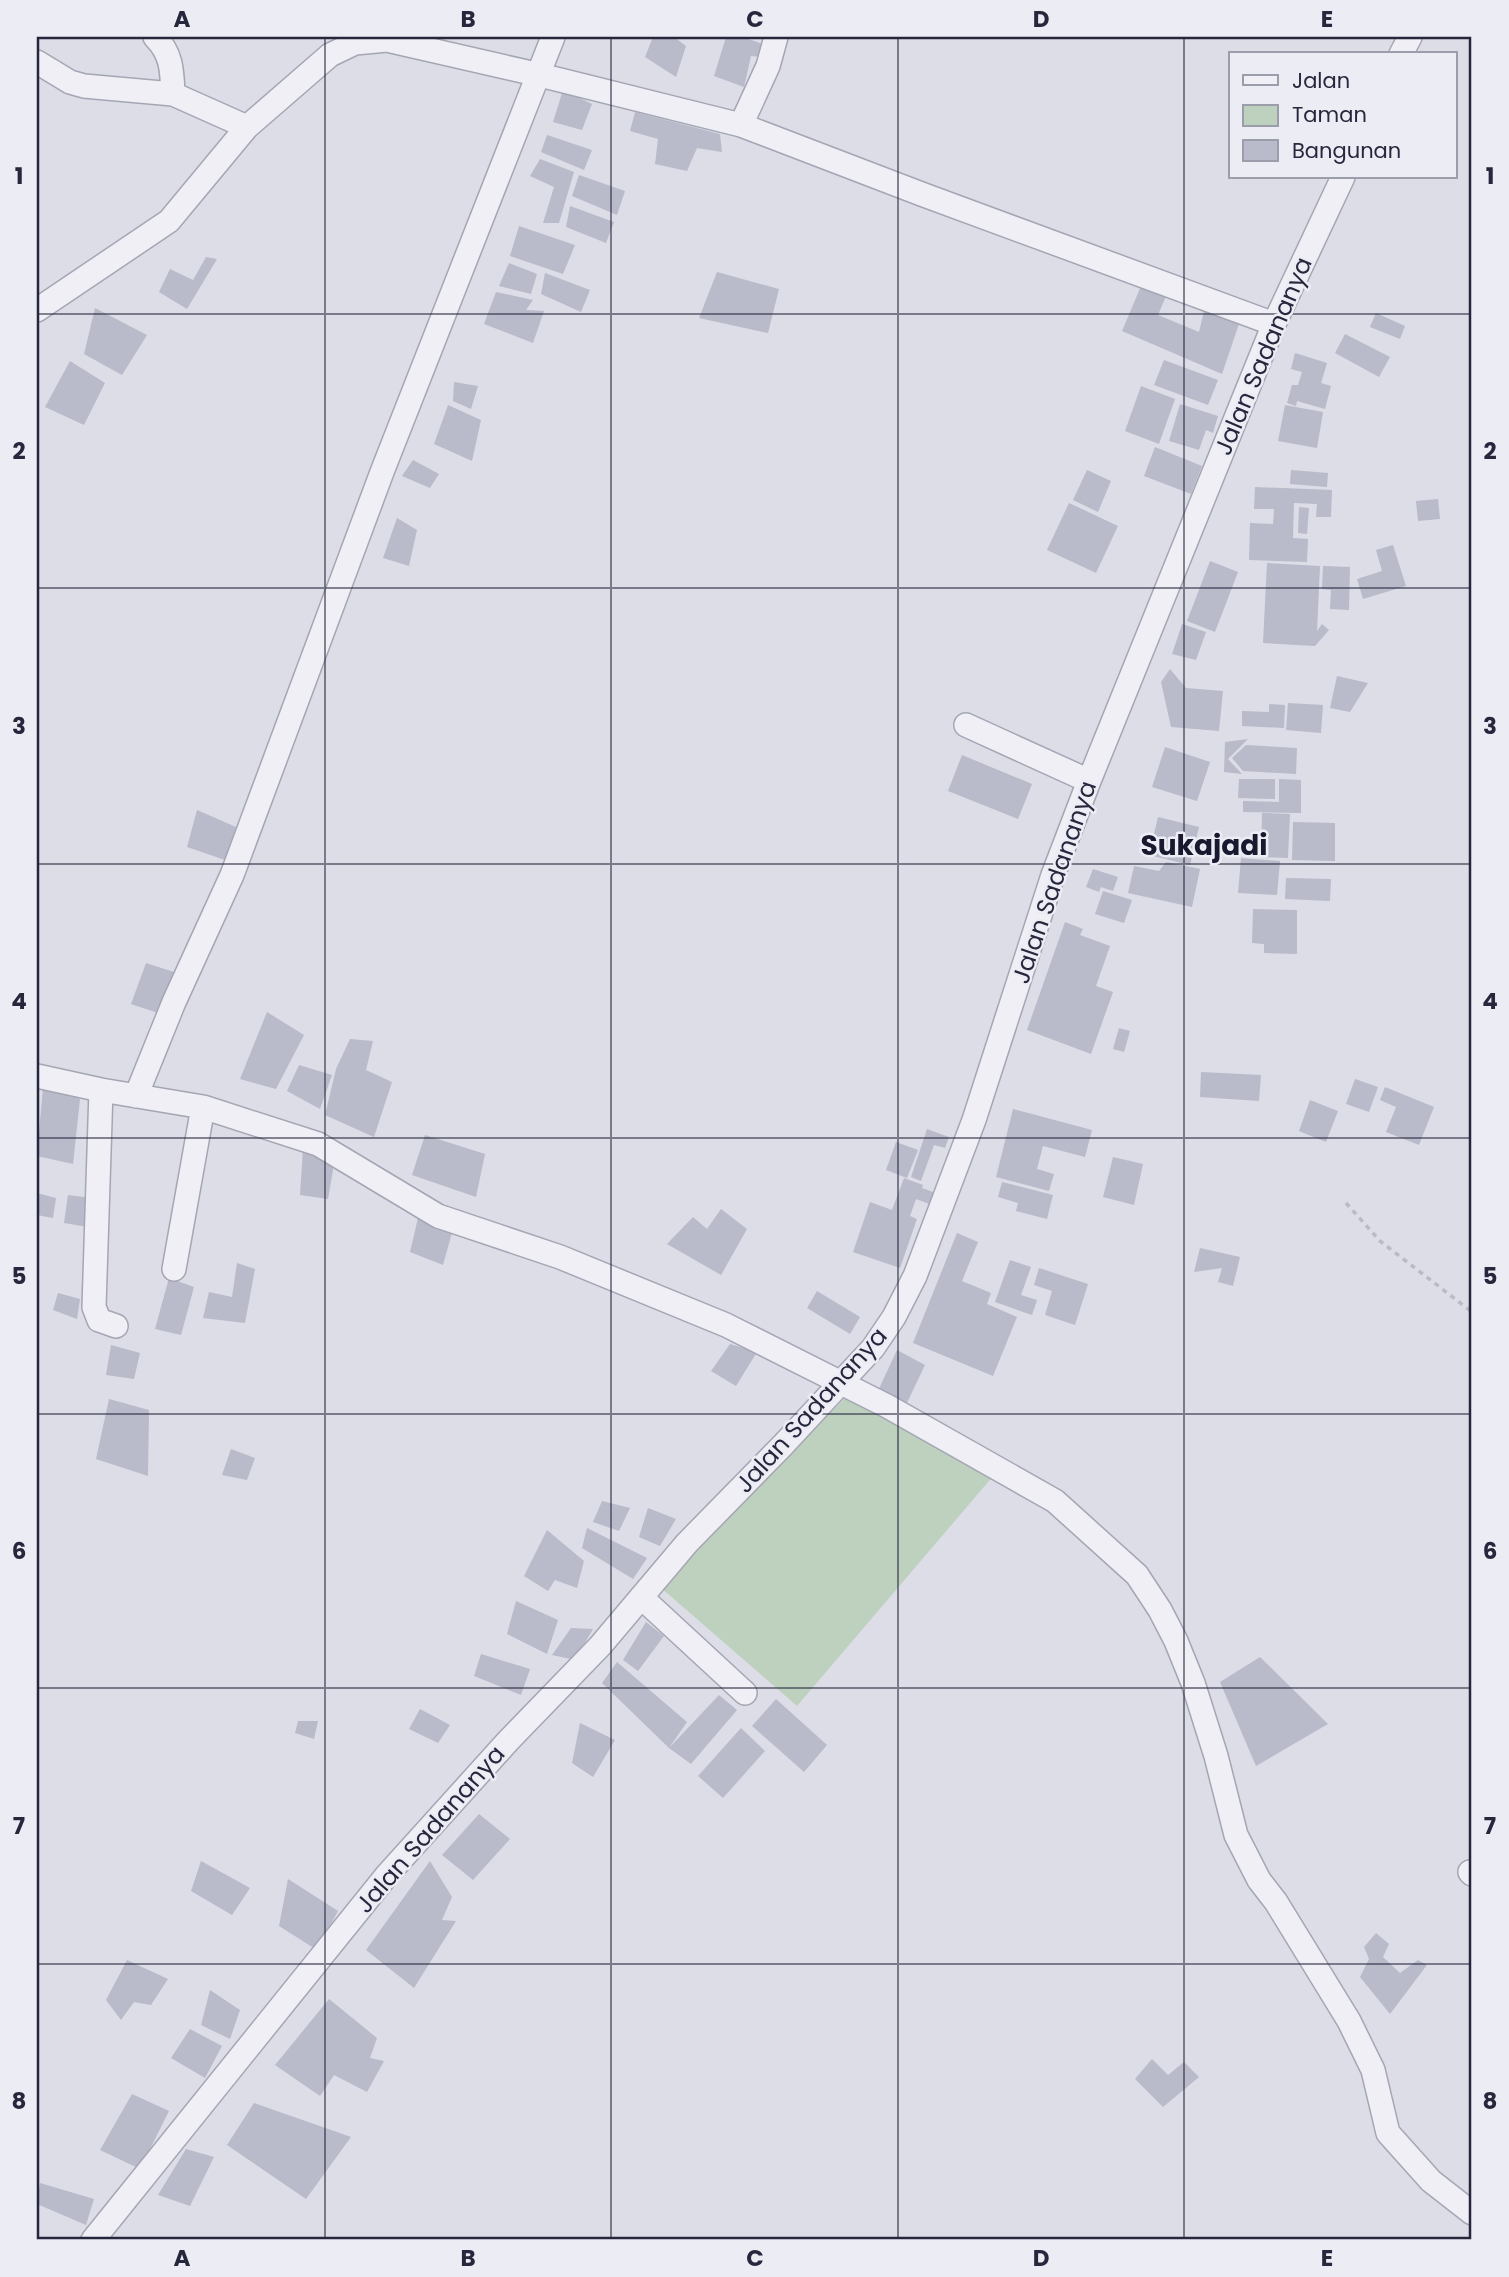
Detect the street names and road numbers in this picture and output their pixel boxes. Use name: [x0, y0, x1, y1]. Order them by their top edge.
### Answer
street label: Jalan Sadananya: [1206, 252, 1320, 460]
street label: Jalan Sadananya: [1004, 776, 1104, 988]
street label: Jalan Sadananya: [728, 1320, 894, 1500]
street label: Jalan Sadananya: [348, 1738, 512, 1920]

